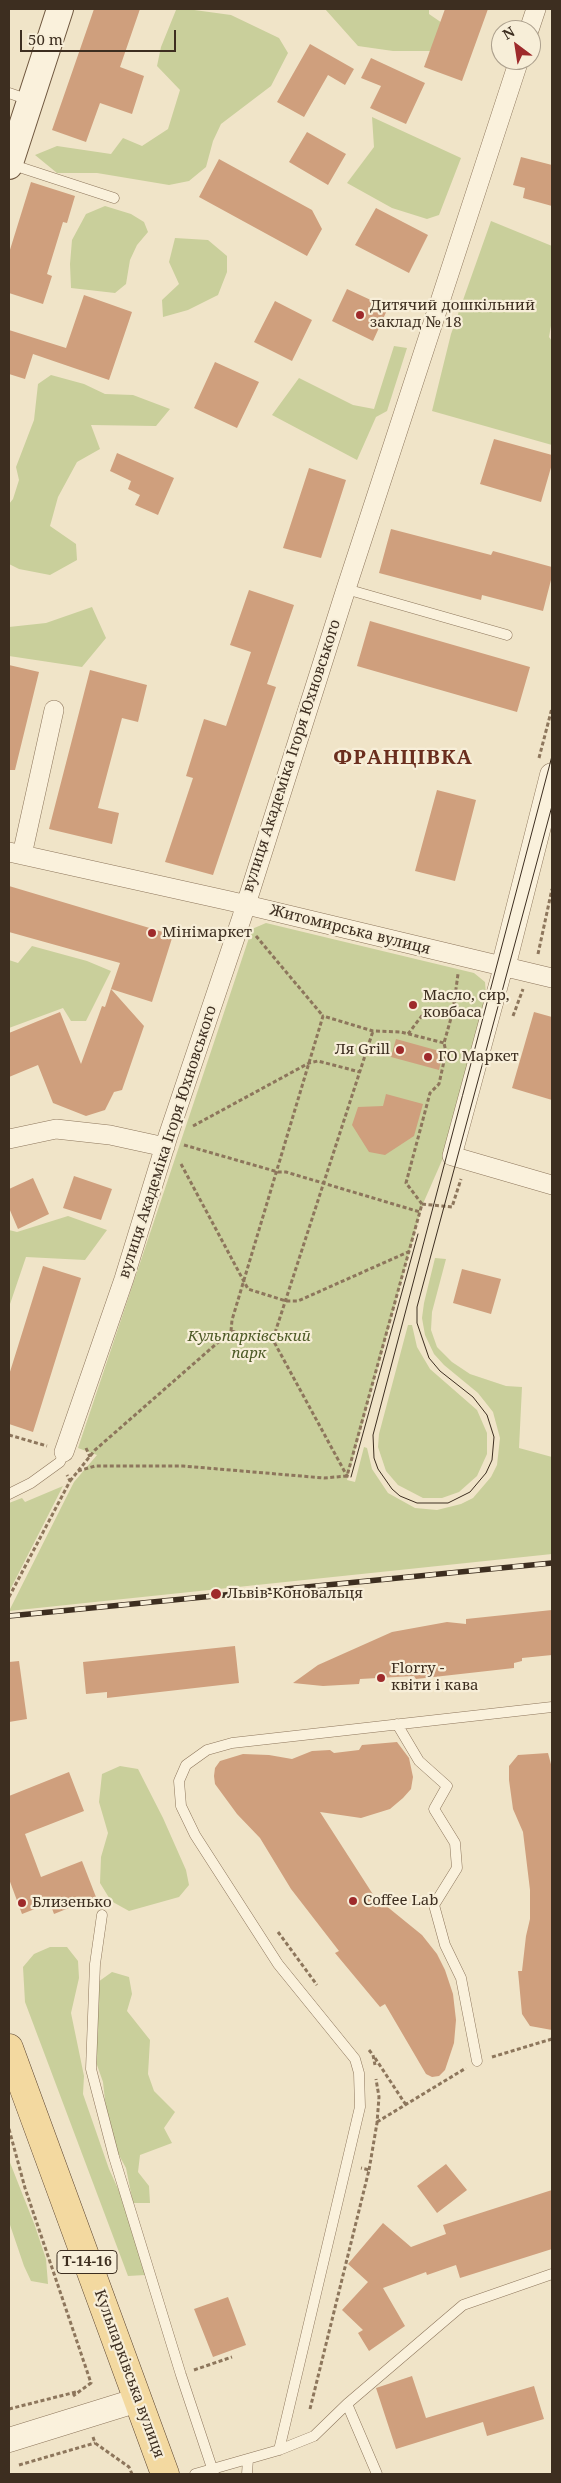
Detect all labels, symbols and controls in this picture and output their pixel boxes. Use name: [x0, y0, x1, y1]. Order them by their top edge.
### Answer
scale bar: [22, 20, 179, 52]
north arrow: [491, 20, 541, 70]
text: N: [499, 22, 518, 44]
text: 50 m: [28, 29, 63, 49]
place label: Дитячий дошкільний заклад № 18: [370, 297, 535, 332]
marker: Дитячий дошкільний заклад № 18: [354, 309, 366, 321]
street label: вулиця Академіка Ігоря Юхновського: [239, 617, 345, 895]
district label: ФРАНЦІВКА: [332, 746, 474, 770]
street label: Житомирська вулиця: [268, 901, 432, 959]
place label: Мінімаркет: [162, 924, 252, 942]
marker: Мінімаркет: [146, 927, 158, 939]
place label: Масло, сир, ковбаса: [423, 987, 510, 1022]
marker: Масло, сир, ковбаса: [407, 999, 419, 1011]
street label: вулиця Академіка Ігоря Юхновського: [115, 1003, 221, 1281]
place label: Ля Grill: [335, 1041, 390, 1059]
marker: Ля Grill: [394, 1044, 406, 1056]
place label: ГО Маркет: [438, 1048, 519, 1066]
marker: ГО Маркет: [422, 1051, 434, 1063]
park label: Кульпарківський парк: [187, 1328, 311, 1363]
place label: Львів-Коновальця: [227, 1585, 363, 1603]
marker: Львів-Коновальця: [209, 1587, 223, 1601]
place label: Florry - квіти і кава: [391, 1660, 479, 1695]
marker: Florry - квіти і кава: [375, 1672, 387, 1684]
place label: Coffee Lab: [363, 1892, 438, 1910]
place label: Близенько: [32, 1894, 112, 1912]
marker: Coffee Lab: [347, 1895, 359, 1907]
marker: Близенько: [16, 1897, 28, 1909]
road number: Т-14-16: [57, 2250, 117, 2274]
street label: Кульпарківська вулиця: [90, 2287, 168, 2461]

